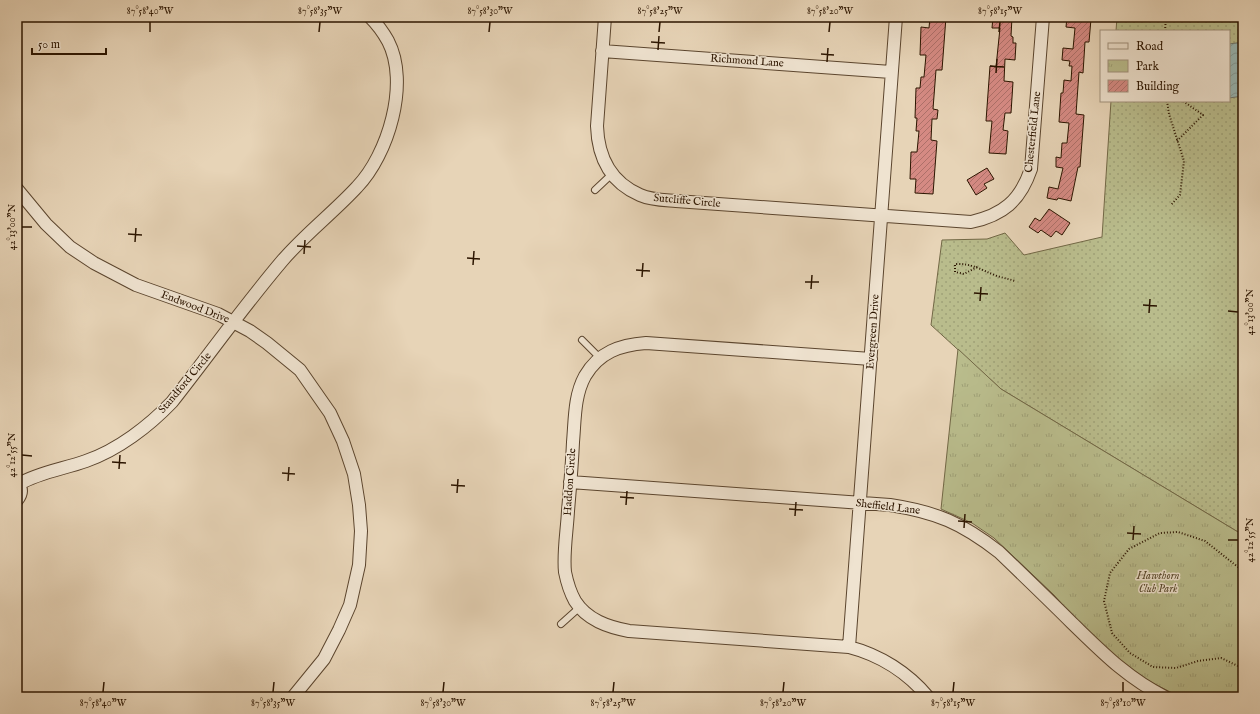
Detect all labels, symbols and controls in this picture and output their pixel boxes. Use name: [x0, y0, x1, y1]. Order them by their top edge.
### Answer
text: 87°58'40"W: [127, 5, 174, 18]
text: 87°58'35"W: [298, 5, 342, 18]
text: 87°58'30"W: [467, 5, 513, 18]
text: 87°58'25"W: [638, 5, 683, 18]
text: 87°58'20"W: [807, 5, 854, 18]
text: 87°58'15"W: [978, 5, 1022, 18]
scale bar: [32, 30, 106, 56]
legend: [1100, 30, 1230, 102]
text: 50 m: [38, 37, 60, 52]
text: Road: [1136, 39, 1164, 54]
street label: Richmond Lane: [710, 51, 784, 71]
text: Park: [1136, 59, 1159, 74]
text: Building: [1136, 79, 1180, 94]
street label: Chesterfield Lane: [1022, 91, 1044, 173]
street label: Sutcliffe Circle: [653, 191, 721, 211]
text: 42°13'00"N: [6, 203, 19, 250]
street label: Endwood Drive: [159, 288, 231, 326]
text: 42°13'00"N: [1244, 288, 1257, 335]
street label: Evergreen Drive: [863, 294, 883, 370]
street label: Standford Circle: [155, 350, 215, 416]
text: 42°12'55"N: [6, 432, 19, 477]
street label: Haddon Circle: [561, 448, 579, 516]
street label: Sheffield Lane: [855, 496, 921, 518]
text: 42°12'55"N: [1244, 517, 1257, 562]
park label: Hawthorn Club Park: [1136, 569, 1179, 596]
text: 87°58'40"W: [80, 697, 127, 710]
text: 87°58'35"W: [251, 697, 295, 710]
text: 87°58'30"W: [420, 697, 466, 710]
text: 87°58'25"W: [591, 697, 636, 710]
text: 87°58'20"W: [760, 697, 807, 710]
text: 87°58'15"W: [931, 697, 975, 710]
text: 87°58'10"W: [1100, 697, 1146, 710]

